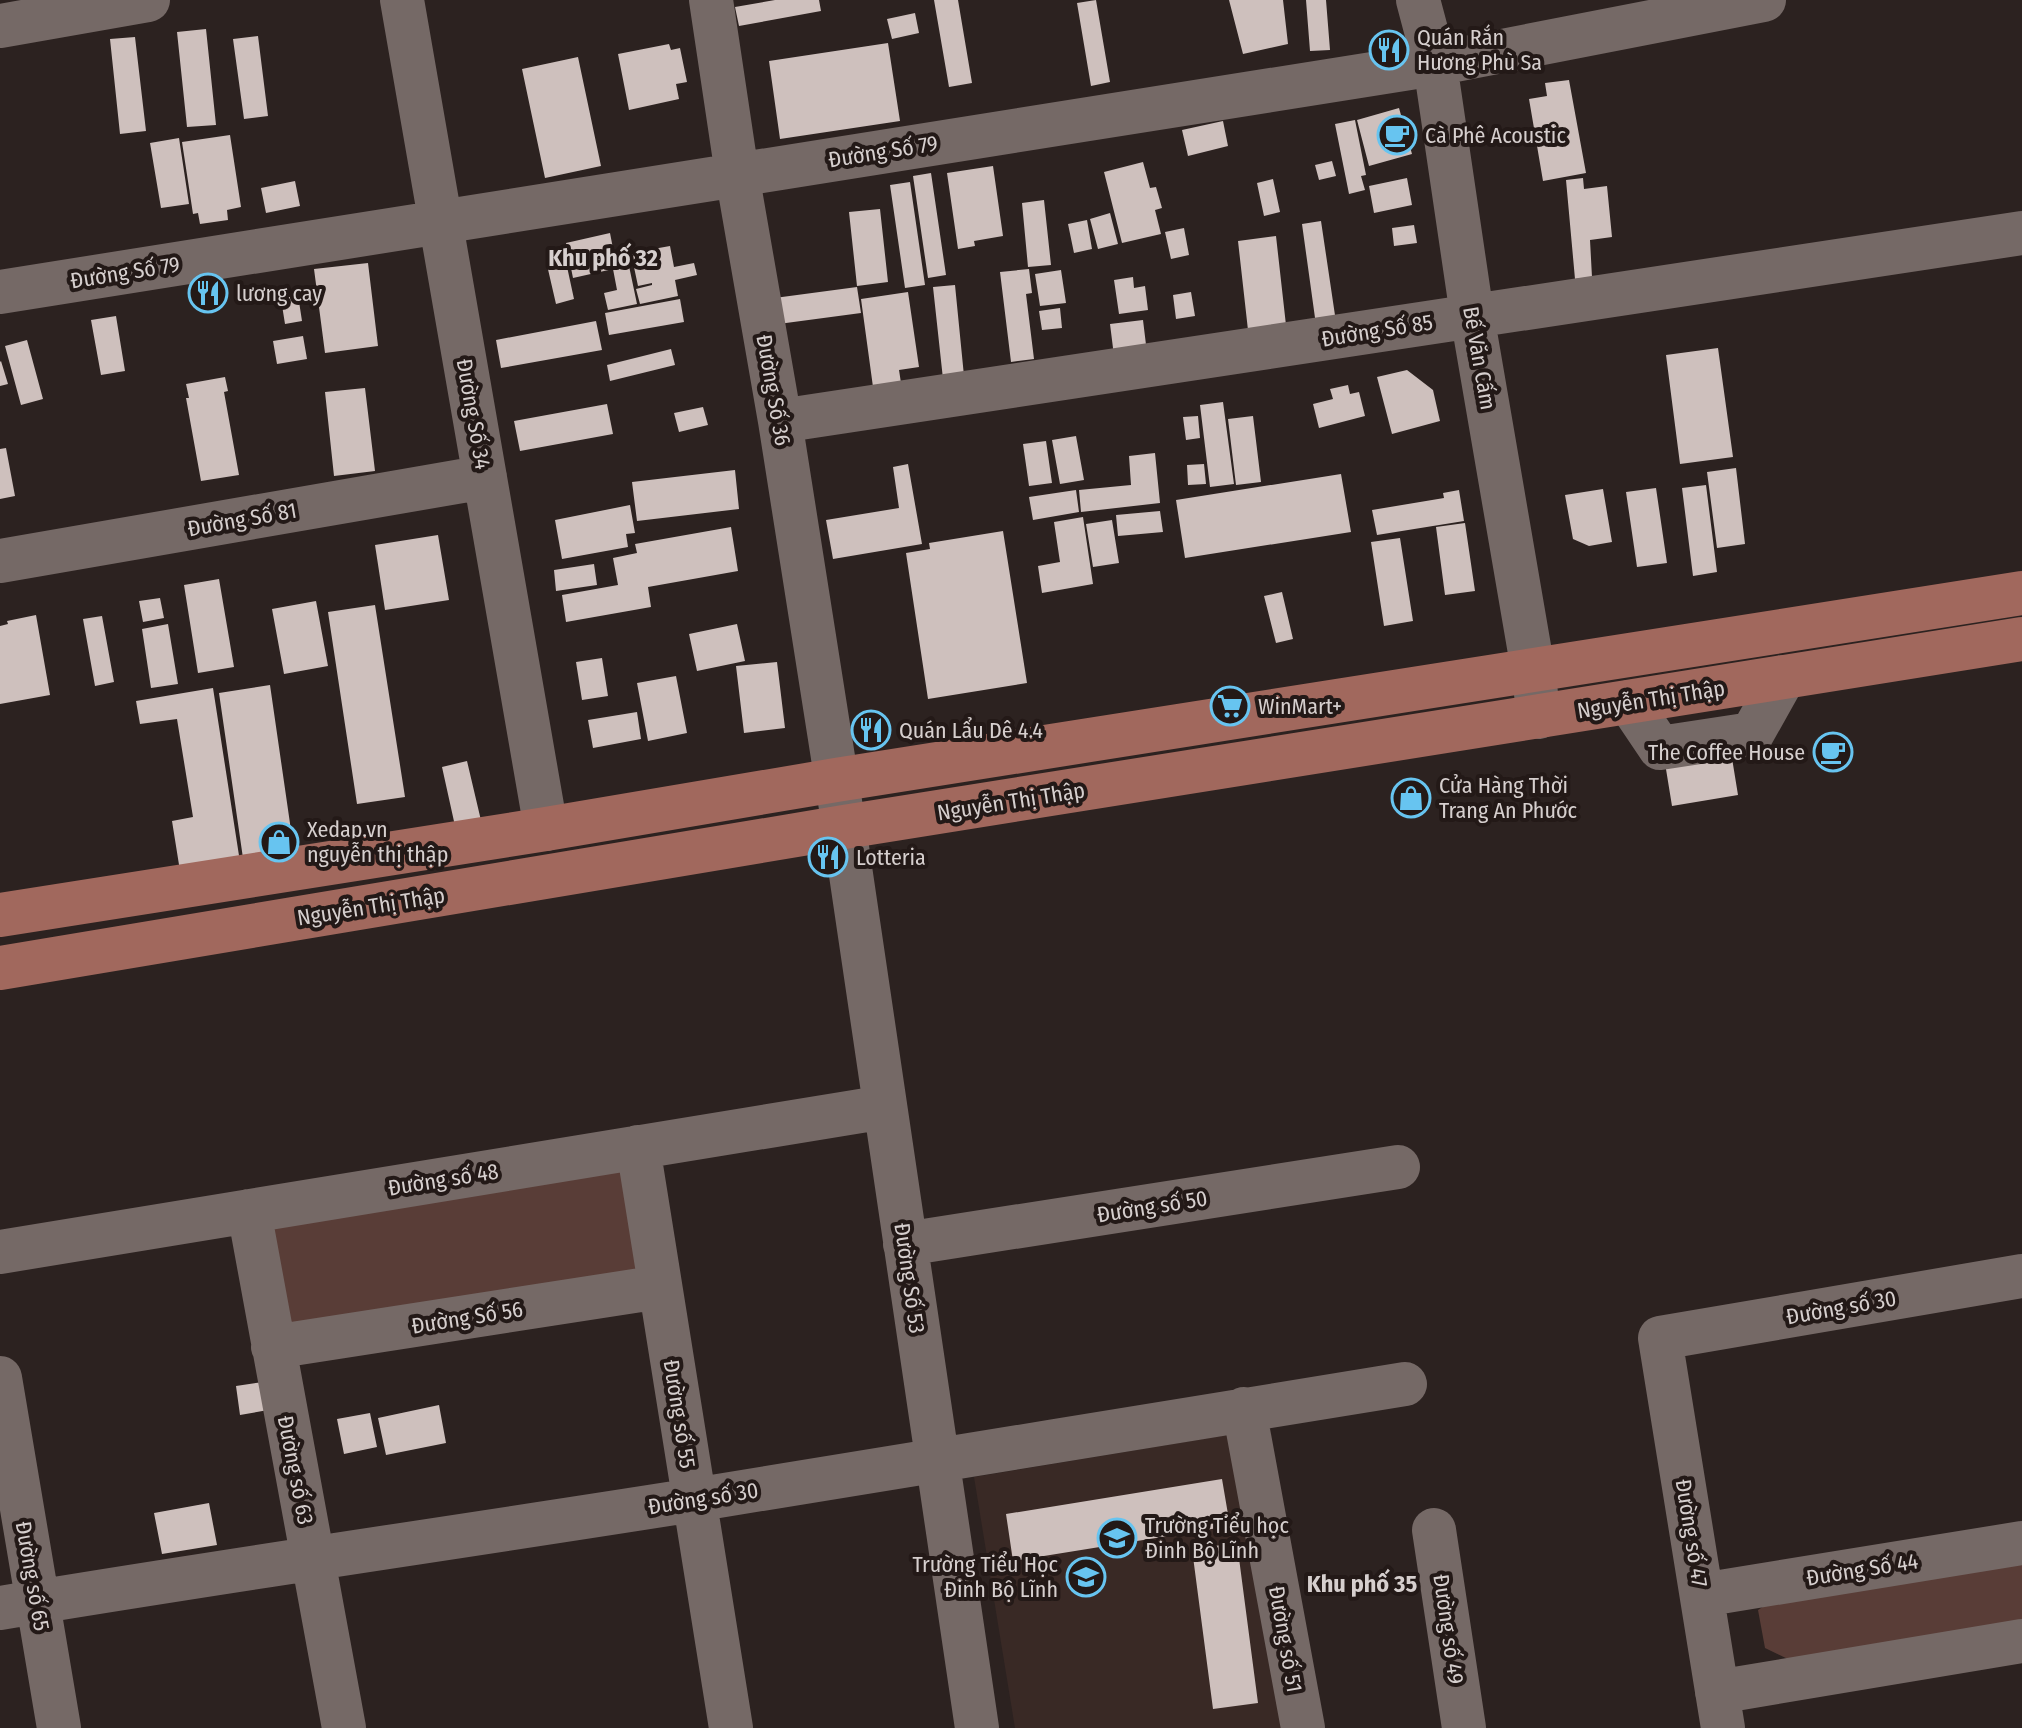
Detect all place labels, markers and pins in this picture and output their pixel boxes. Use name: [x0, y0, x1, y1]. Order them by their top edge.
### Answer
place label: Quán Rắn Hương Phù Sa: [1417, 24, 1542, 76]
restaurant icon: Quán Rắn Hương Phù Sa: [1368, 29, 1410, 71]
cafe icon: Cà Phê Acoustic: [1376, 114, 1418, 156]
place label: Cà Phê Acoustic: [1425, 122, 1566, 149]
restaurant icon: lương cay: [187, 272, 229, 314]
place label: lương cay: [236, 280, 322, 307]
supermarket icon: WinMart+: [1209, 685, 1251, 727]
place label: WinMart+: [1258, 693, 1342, 720]
restaurant icon: Quán Lẩu Dê 4.4: [850, 709, 892, 751]
place label: Quán Lẩu Dê 4.4: [899, 716, 1043, 744]
cafe icon: The Coffee House: [1812, 731, 1854, 773]
place label: The Coffee House: [1648, 739, 1805, 766]
place label: Cửa Hàng Thời Trang An Phước: [1439, 772, 1578, 824]
shop icon: Cửa Hàng Thời Trang An Phước: [1390, 777, 1432, 819]
place label: Xedap.vn nguyễn thị thập: [307, 816, 448, 868]
shop icon: Xedap.vn nguyễn thị thập: [258, 821, 300, 863]
restaurant icon: Lotteria: [807, 836, 849, 878]
place label: Lotteria: [856, 844, 926, 871]
place label: Trường Tiểu học Đinh Bộ Lĩnh: [1145, 1511, 1289, 1564]
school or university icon: Trường Tiểu học Đinh Bộ Lĩnh: [1096, 1517, 1138, 1559]
place label: Trường Tiểu Học Đinh Bộ Lĩnh: [912, 1550, 1059, 1603]
school or university icon: Trường Tiểu Học Đinh Bộ Lĩnh: [1065, 1556, 1107, 1598]

